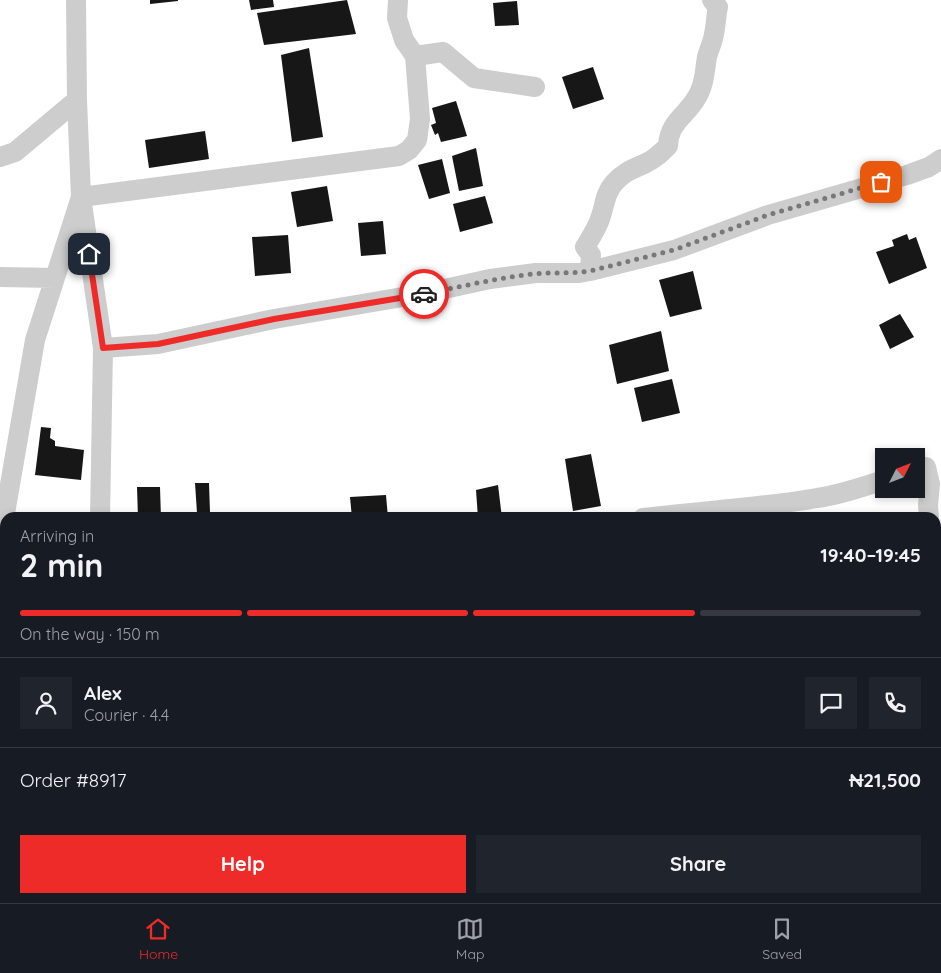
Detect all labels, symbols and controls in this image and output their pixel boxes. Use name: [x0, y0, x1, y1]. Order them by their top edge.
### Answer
pin: [860, 161, 902, 203]
icon: bag: [867, 168, 895, 196]
pin: [68, 233, 110, 275]
icon: home: [75, 240, 103, 268]
courier: [399, 269, 449, 319]
icon: car: [410, 280, 438, 308]
north arrow: [875, 448, 925, 498]
map controls: [875, 448, 925, 498]
text: Arriving in: [20, 526, 94, 546]
text: 19:40–19:45: [820, 543, 921, 567]
text: 2 min: [20, 545, 103, 585]
text: On the way · 150 m: [20, 624, 160, 644]
button: person: [20, 677, 72, 729]
button: chat: [805, 677, 857, 729]
button: phone: [869, 677, 921, 729]
text: Alex: [84, 681, 122, 705]
text: Courier · 4.4: [84, 705, 169, 725]
text: Order #8917: [20, 768, 126, 792]
text: ₦21,500: [849, 768, 921, 792]
button: Help: [20, 835, 466, 893]
button: Share: [476, 835, 921, 893]
tab: Home: [139, 915, 178, 963]
tab: Map: [456, 915, 484, 963]
tab: Saved: [762, 915, 802, 963]

